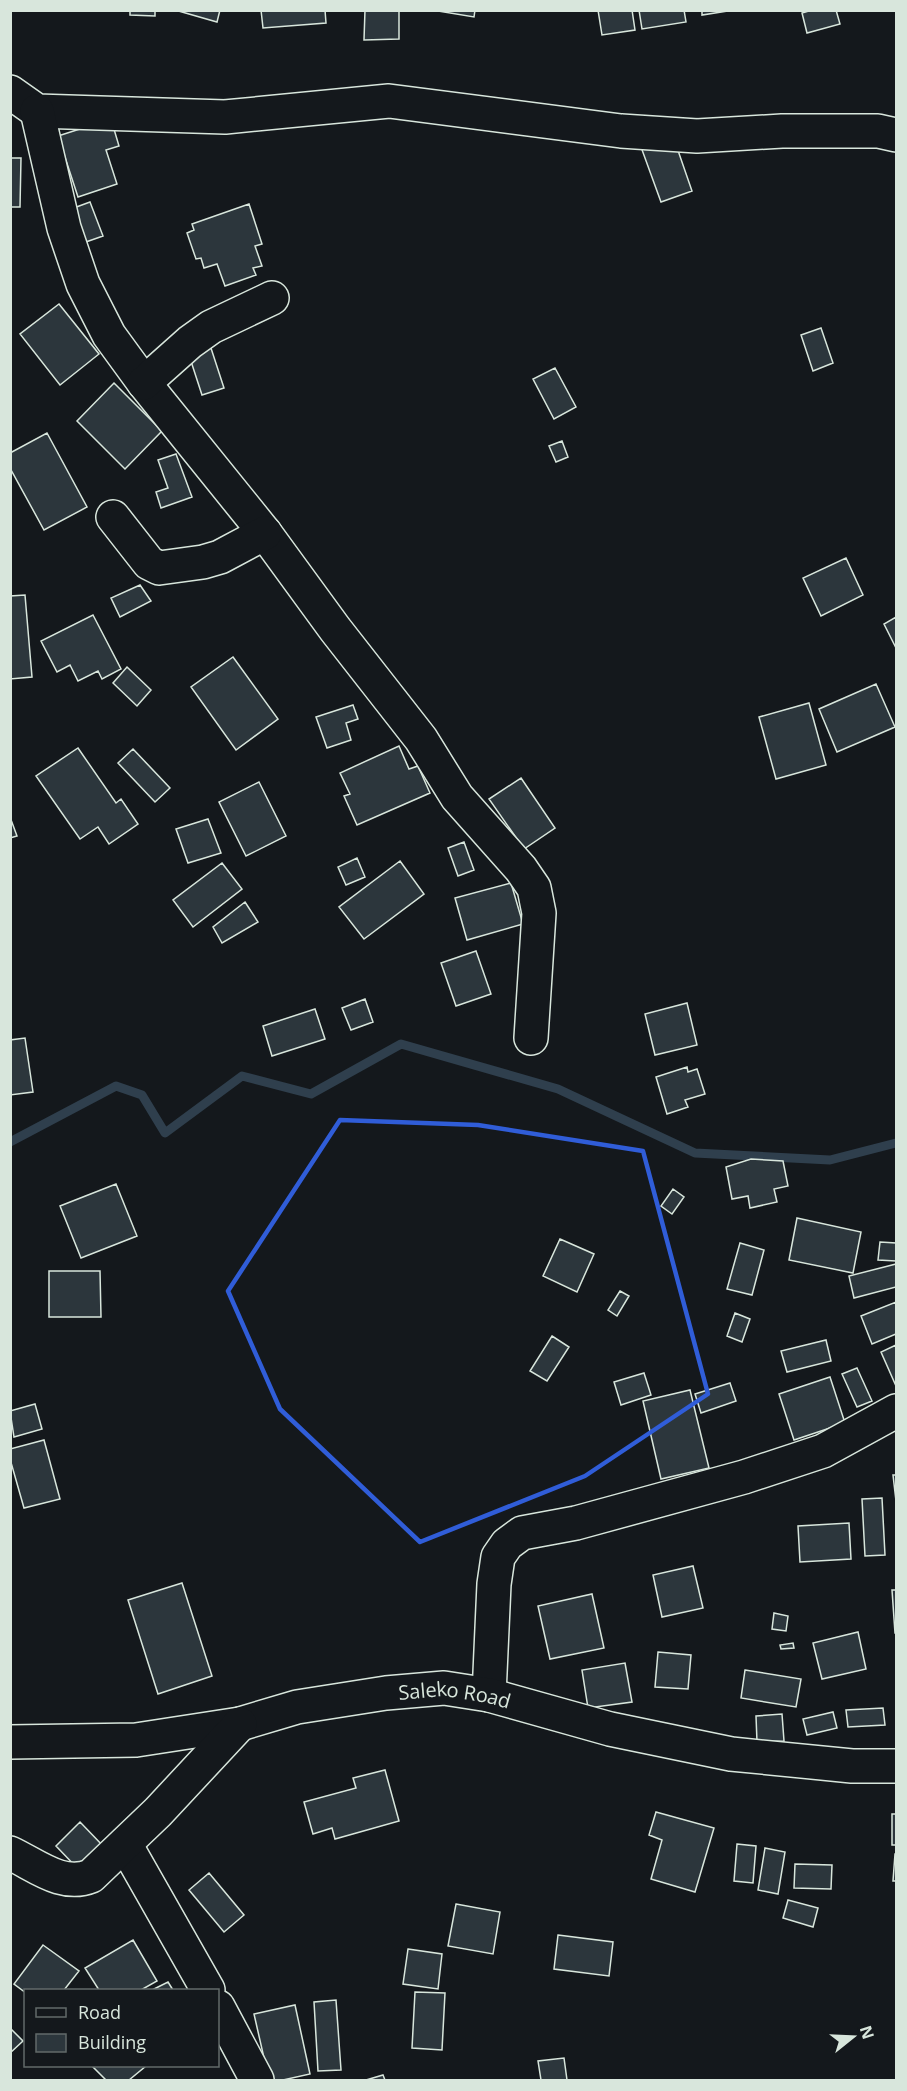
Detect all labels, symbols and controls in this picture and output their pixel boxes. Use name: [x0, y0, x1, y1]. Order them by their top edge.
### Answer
street label: Saleko Road: [397, 1674, 514, 1714]
legend: [24, 1989, 219, 2067]
text: Road: [78, 2000, 121, 2024]
north arrow: [823, 2007, 883, 2067]
text: N: [855, 2023, 880, 2042]
text: Building: [78, 2030, 146, 2054]

